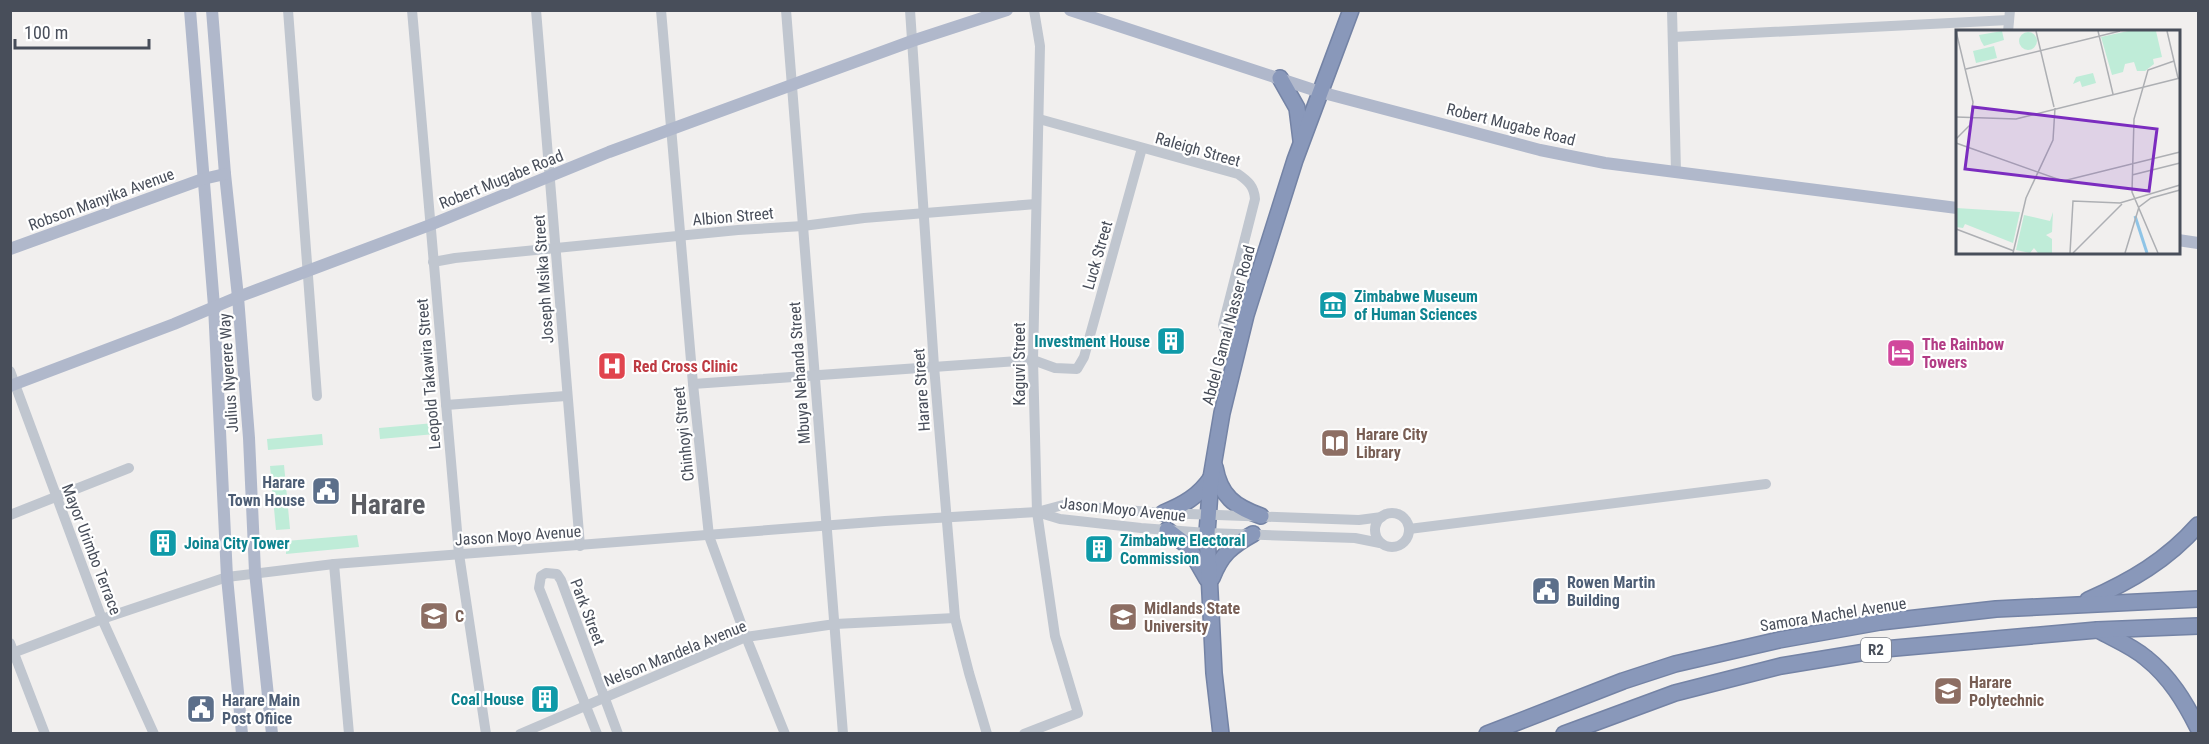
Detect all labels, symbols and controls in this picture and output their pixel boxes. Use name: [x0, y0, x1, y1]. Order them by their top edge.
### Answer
scale bar: [15, 12, 148, 50]
text: 100 m: [24, 22, 68, 43]
inset map: [1956, 30, 2179, 254]
street label: Robert Mugabe Road: [1444, 99, 1577, 150]
street label: Raleigh Street: [1153, 128, 1243, 171]
street label: Robert Mugabe Road: [436, 146, 566, 213]
street label: Robson Manyika Avenue: [26, 164, 177, 235]
street label: Albion Street: [692, 203, 775, 230]
street label: Joseph Msika Street: [530, 214, 557, 344]
street label: Luck Street: [1079, 218, 1116, 292]
street label: Abdel Gamal Nasser Road: [1198, 243, 1259, 407]
place label: Zimbabwe Museum of Human Sciences: [1354, 287, 1478, 324]
museum icon: Zimbabwe Museum of Human Sciences: [1317, 289, 1349, 321]
street label: Leopold Takawira Street: [412, 297, 445, 450]
street label: Mbuya Nehanda Street: [785, 301, 814, 445]
street label: Julius Nyerere Way: [215, 312, 242, 433]
street label: Kaguvi Street: [1010, 322, 1029, 406]
building icon: Investment House: [1155, 325, 1187, 357]
place label: Investment House: [1034, 332, 1150, 351]
place label: The Rainbow Towers: [1922, 335, 2004, 372]
hotel icon: The Rainbow Towers: [1885, 337, 1917, 369]
street label: Harare Street: [909, 348, 934, 432]
hospital icon: Red Cross Clinic: [596, 350, 628, 382]
place label: Red Cross Clinic: [633, 357, 738, 376]
street label: Chinhoyi Street: [669, 385, 698, 482]
place label: Harare City Library: [1356, 425, 1428, 462]
library icon: Harare City Library: [1319, 427, 1351, 459]
place label: Harare Town House: [228, 473, 305, 510]
public building icon: Harare Town House: [310, 475, 342, 507]
street label: Mayor Urimbo Terrace: [58, 481, 125, 617]
district label: Harare: [351, 488, 425, 521]
street label: Jason Moyo Avenue: [1059, 493, 1187, 526]
street label: Jason Moyo Avenue: [454, 522, 582, 549]
building icon: Joina City Tower: [147, 527, 179, 559]
place label: Zimbabwe Electoral Commission: [1120, 531, 1245, 568]
building icon: Zimbabwe Electoral Commission: [1083, 533, 1115, 565]
place label: Joina City Tower: [184, 534, 289, 553]
place label: Rowen Martin Building: [1567, 573, 1655, 610]
public building icon: Rowen Martin Building: [1530, 575, 1562, 607]
street label: Park Street: [566, 576, 609, 648]
street label: Samora Machel Avenue: [1759, 594, 1908, 635]
place label: Midlands State University: [1144, 599, 1240, 636]
school or university icon: C: [418, 600, 450, 632]
school or university icon: Midlands State University: [1107, 601, 1139, 633]
place label: C: [455, 607, 464, 626]
street label: Nelson Mandela Avenue: [601, 616, 749, 691]
road number: R2: [1861, 638, 1891, 662]
place label: Harare Polytechnic: [1969, 673, 2044, 710]
school or university icon: Harare Polytechnic: [1932, 675, 1964, 707]
building icon: Coal House: [529, 683, 561, 715]
place label: Coal House: [451, 690, 524, 709]
place label: Harare Main Post Ofiice: [222, 691, 300, 728]
public building icon: Harare Main Post Ofiice: [185, 693, 217, 725]

